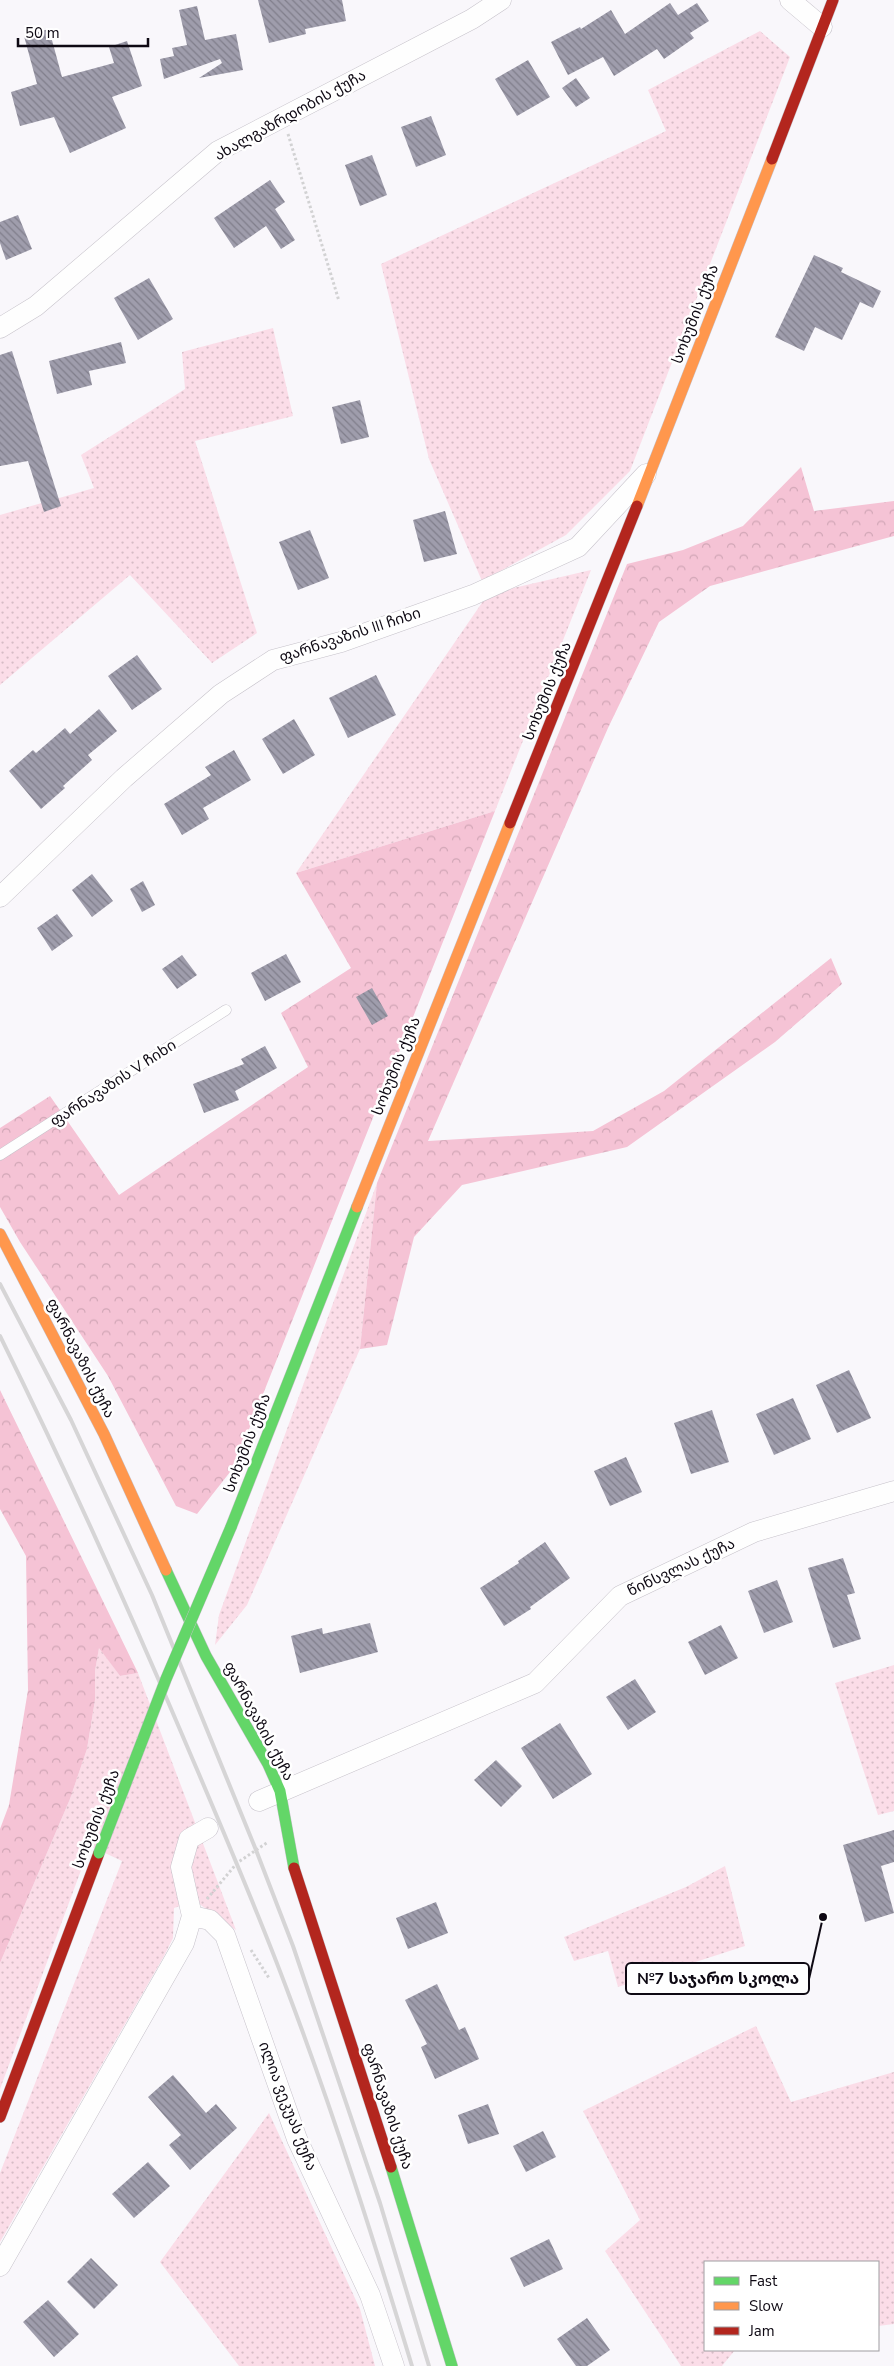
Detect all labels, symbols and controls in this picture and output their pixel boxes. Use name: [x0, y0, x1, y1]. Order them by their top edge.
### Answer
scale bar: [18, 15, 148, 47]
text: 50 m: [25, 23, 60, 43]
street label: ახალგაზრდობის ქუჩა: [211, 65, 369, 165]
street label: სოხუმის ქუჩა: [667, 262, 723, 366]
street label: ფარნავაზის III ჩიხი: [277, 603, 423, 667]
street label: სოხუმის ქუჩა: [518, 639, 576, 743]
street label: სოხუმის ქუჩა: [367, 1014, 425, 1118]
street label: ფარნავაზის V ჩიხი: [46, 1035, 180, 1131]
street label: ფარნავაზის ქუჩა: [42, 1295, 120, 1421]
street label: სოხუმის ქუჩა: [219, 1391, 275, 1495]
street label: წინსვლას ქუჩა: [624, 1533, 738, 1601]
street label: ფარნავაზის ქუჩა: [219, 1658, 299, 1784]
street label: სოხუმის ქუჩა: [68, 1767, 124, 1871]
callout: №7 საჯარო სკოლა: [626, 1963, 809, 1994]
text: №7 საჯარო სკოლა: [637, 1968, 799, 1990]
street label: ილია ვეკუას ქუჩა: [254, 2039, 322, 2173]
street label: ფარნავაზის ქუჩა: [358, 2040, 418, 2172]
legend: [704, 2261, 879, 2351]
text: Fast: [749, 2271, 778, 2291]
text: Slow: [749, 2296, 784, 2316]
text: Jam: [748, 2321, 775, 2341]

